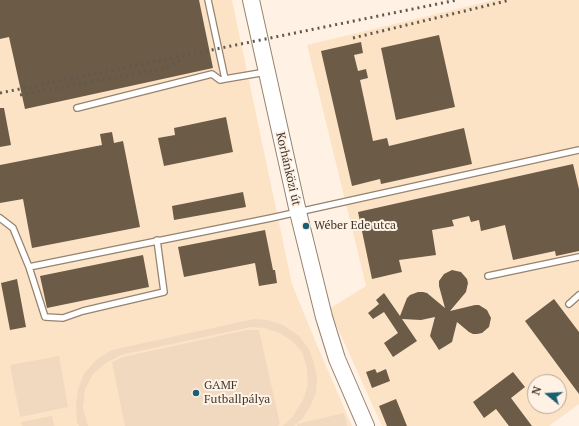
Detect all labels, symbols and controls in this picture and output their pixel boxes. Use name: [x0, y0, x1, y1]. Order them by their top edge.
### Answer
street label: Korhánközi út: [273, 131, 303, 207]
place label: Wéber Ede utca: [314, 219, 396, 233]
marker: Wéber Ede utca: [301, 221, 311, 231]
north arrow: [527, 374, 567, 414]
place label: GAMF Futballpálya: [204, 379, 270, 407]
text: N: [529, 384, 544, 397]
marker: GAMF Futballpálya: [191, 388, 201, 398]

